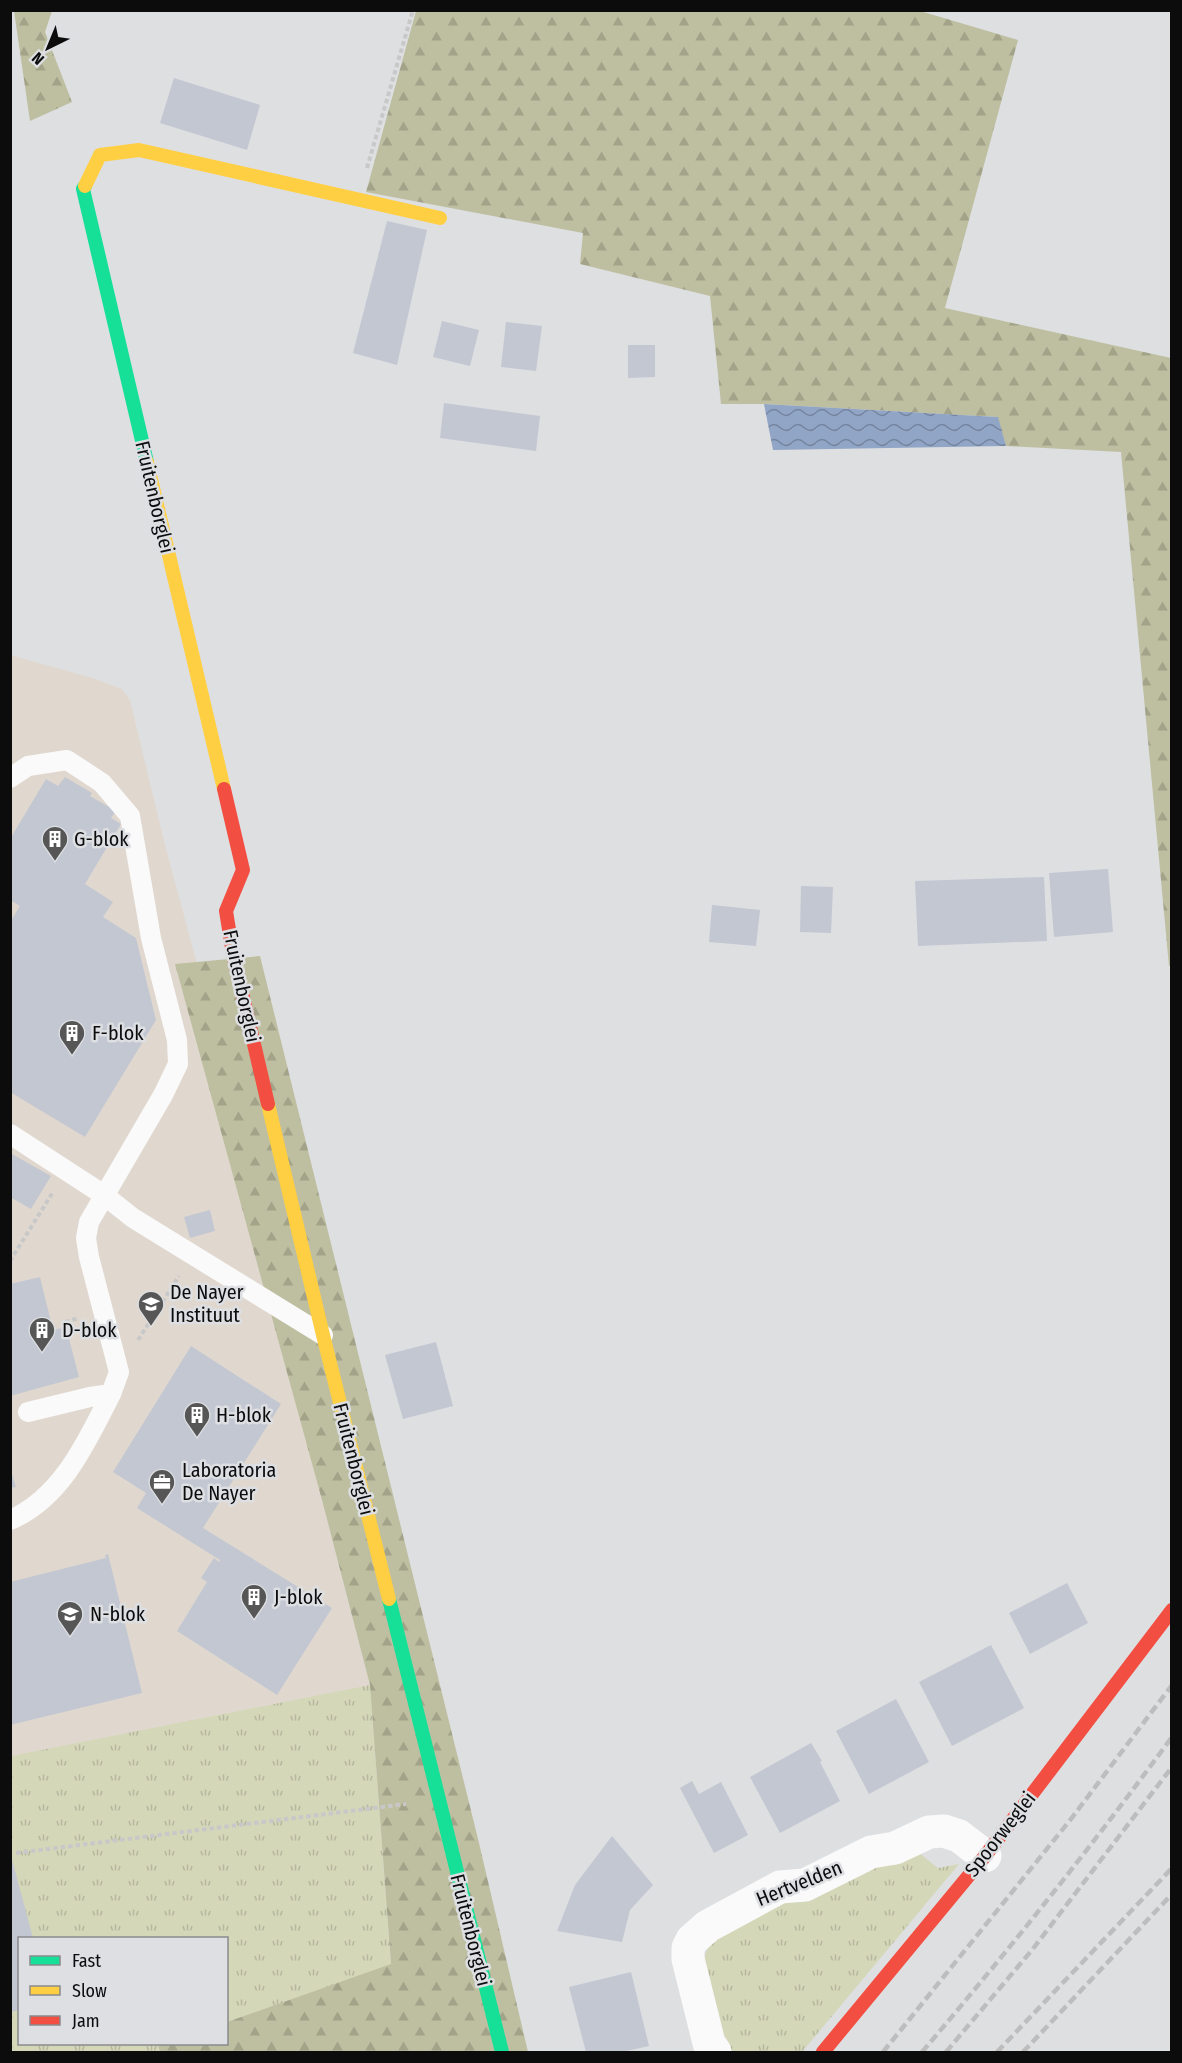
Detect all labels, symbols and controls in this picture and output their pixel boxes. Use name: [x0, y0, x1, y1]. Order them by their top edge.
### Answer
north arrow: [18, 18, 78, 78]
text: N: [28, 48, 48, 69]
street label: Fruitenborglei: [130, 438, 180, 556]
building icon: G-blok: [40, 824, 70, 862]
place label: G-blok: [74, 827, 129, 851]
street label: Fruitenborglei: [218, 927, 266, 1045]
building icon: F-blok: [57, 1018, 87, 1056]
place label: F-blok: [92, 1021, 144, 1045]
place label: De Nayer Instituut: [170, 1280, 244, 1327]
school or university icon: De Nayer Instituut: [136, 1289, 166, 1327]
building icon: D-blok: [27, 1315, 57, 1353]
place label: D-blok: [62, 1318, 117, 1342]
building icon: H-blok: [182, 1400, 212, 1438]
street label: Fruitenborglei: [328, 1401, 380, 1517]
place label: H-blok: [216, 1403, 272, 1427]
place label: Laboratoria De Nayer: [182, 1458, 276, 1505]
office icon: Laboratoria De Nayer: [147, 1467, 177, 1505]
building icon: J-blok: [239, 1582, 269, 1620]
place label: J-blok: [274, 1585, 323, 1609]
school or university icon: N-blok: [55, 1599, 85, 1637]
place label: N-blok: [90, 1602, 146, 1626]
street label: Spoorweglei: [959, 1787, 1041, 1881]
street label: Hertvelden: [753, 1855, 845, 1911]
street label: Fruitenborglei: [445, 1872, 497, 1988]
legend: [18, 1937, 228, 2045]
text: Fast: [72, 1950, 101, 1972]
text: Slow: [72, 1980, 107, 2002]
text: Jam: [72, 2010, 100, 2032]

